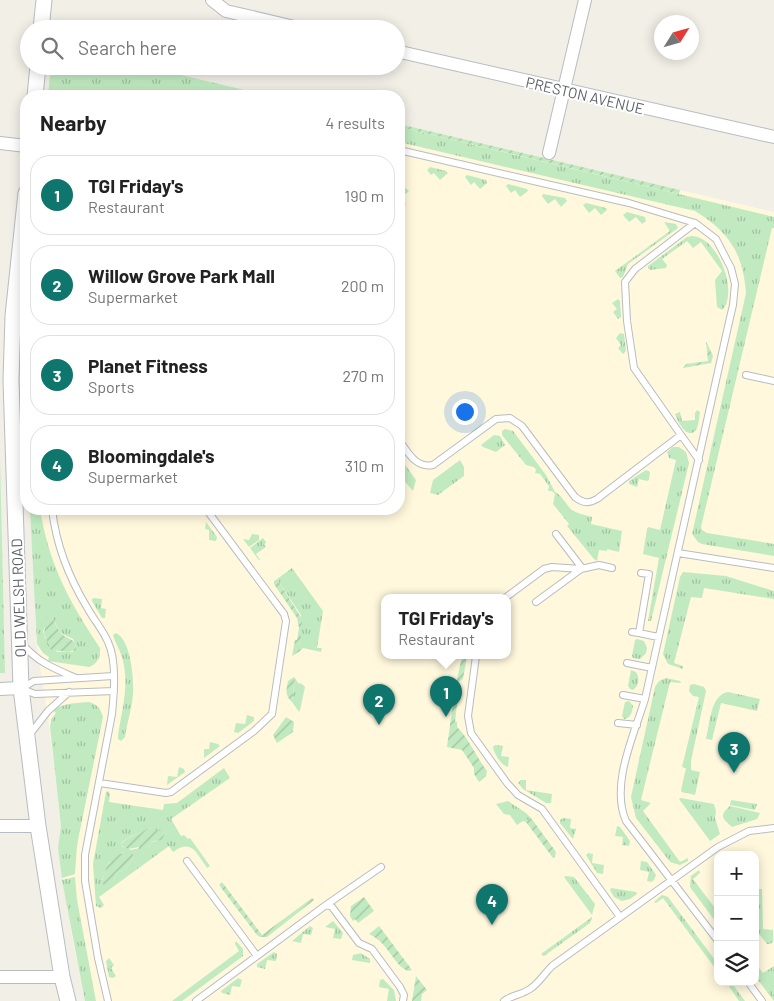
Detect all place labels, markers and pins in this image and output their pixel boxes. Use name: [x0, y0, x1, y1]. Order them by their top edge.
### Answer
pin: 1: [430, 676, 462, 717]
pin: 2: [363, 684, 395, 725]
pin: 3: [718, 732, 750, 773]
pin: 4: [476, 884, 508, 925]

